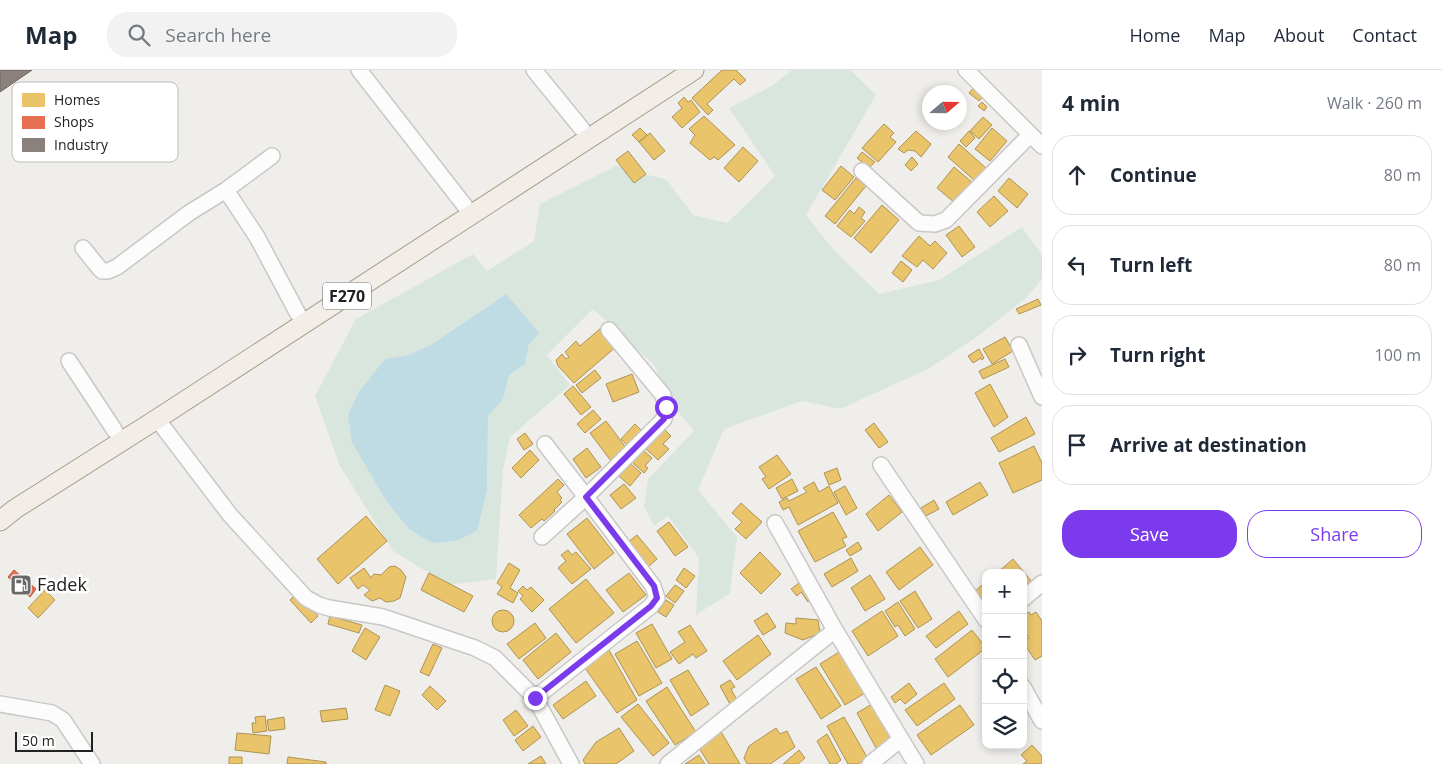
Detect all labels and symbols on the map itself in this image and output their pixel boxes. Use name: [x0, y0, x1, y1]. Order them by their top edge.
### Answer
legend: [12, 82, 178, 162]
north arrow: [922, 85, 967, 130]
text: Homes: [54, 90, 101, 109]
text: Shops: [54, 112, 94, 131]
text: Industry: [54, 135, 109, 154]
road number: F270: [323, 282, 371, 310]
route start: [655, 396, 678, 419]
place label: Fadek: [37, 572, 87, 596]
fuel station icon: Fadek: [9, 573, 33, 597]
route end: [524, 687, 547, 710]
scale bar: [15, 729, 92, 752]

